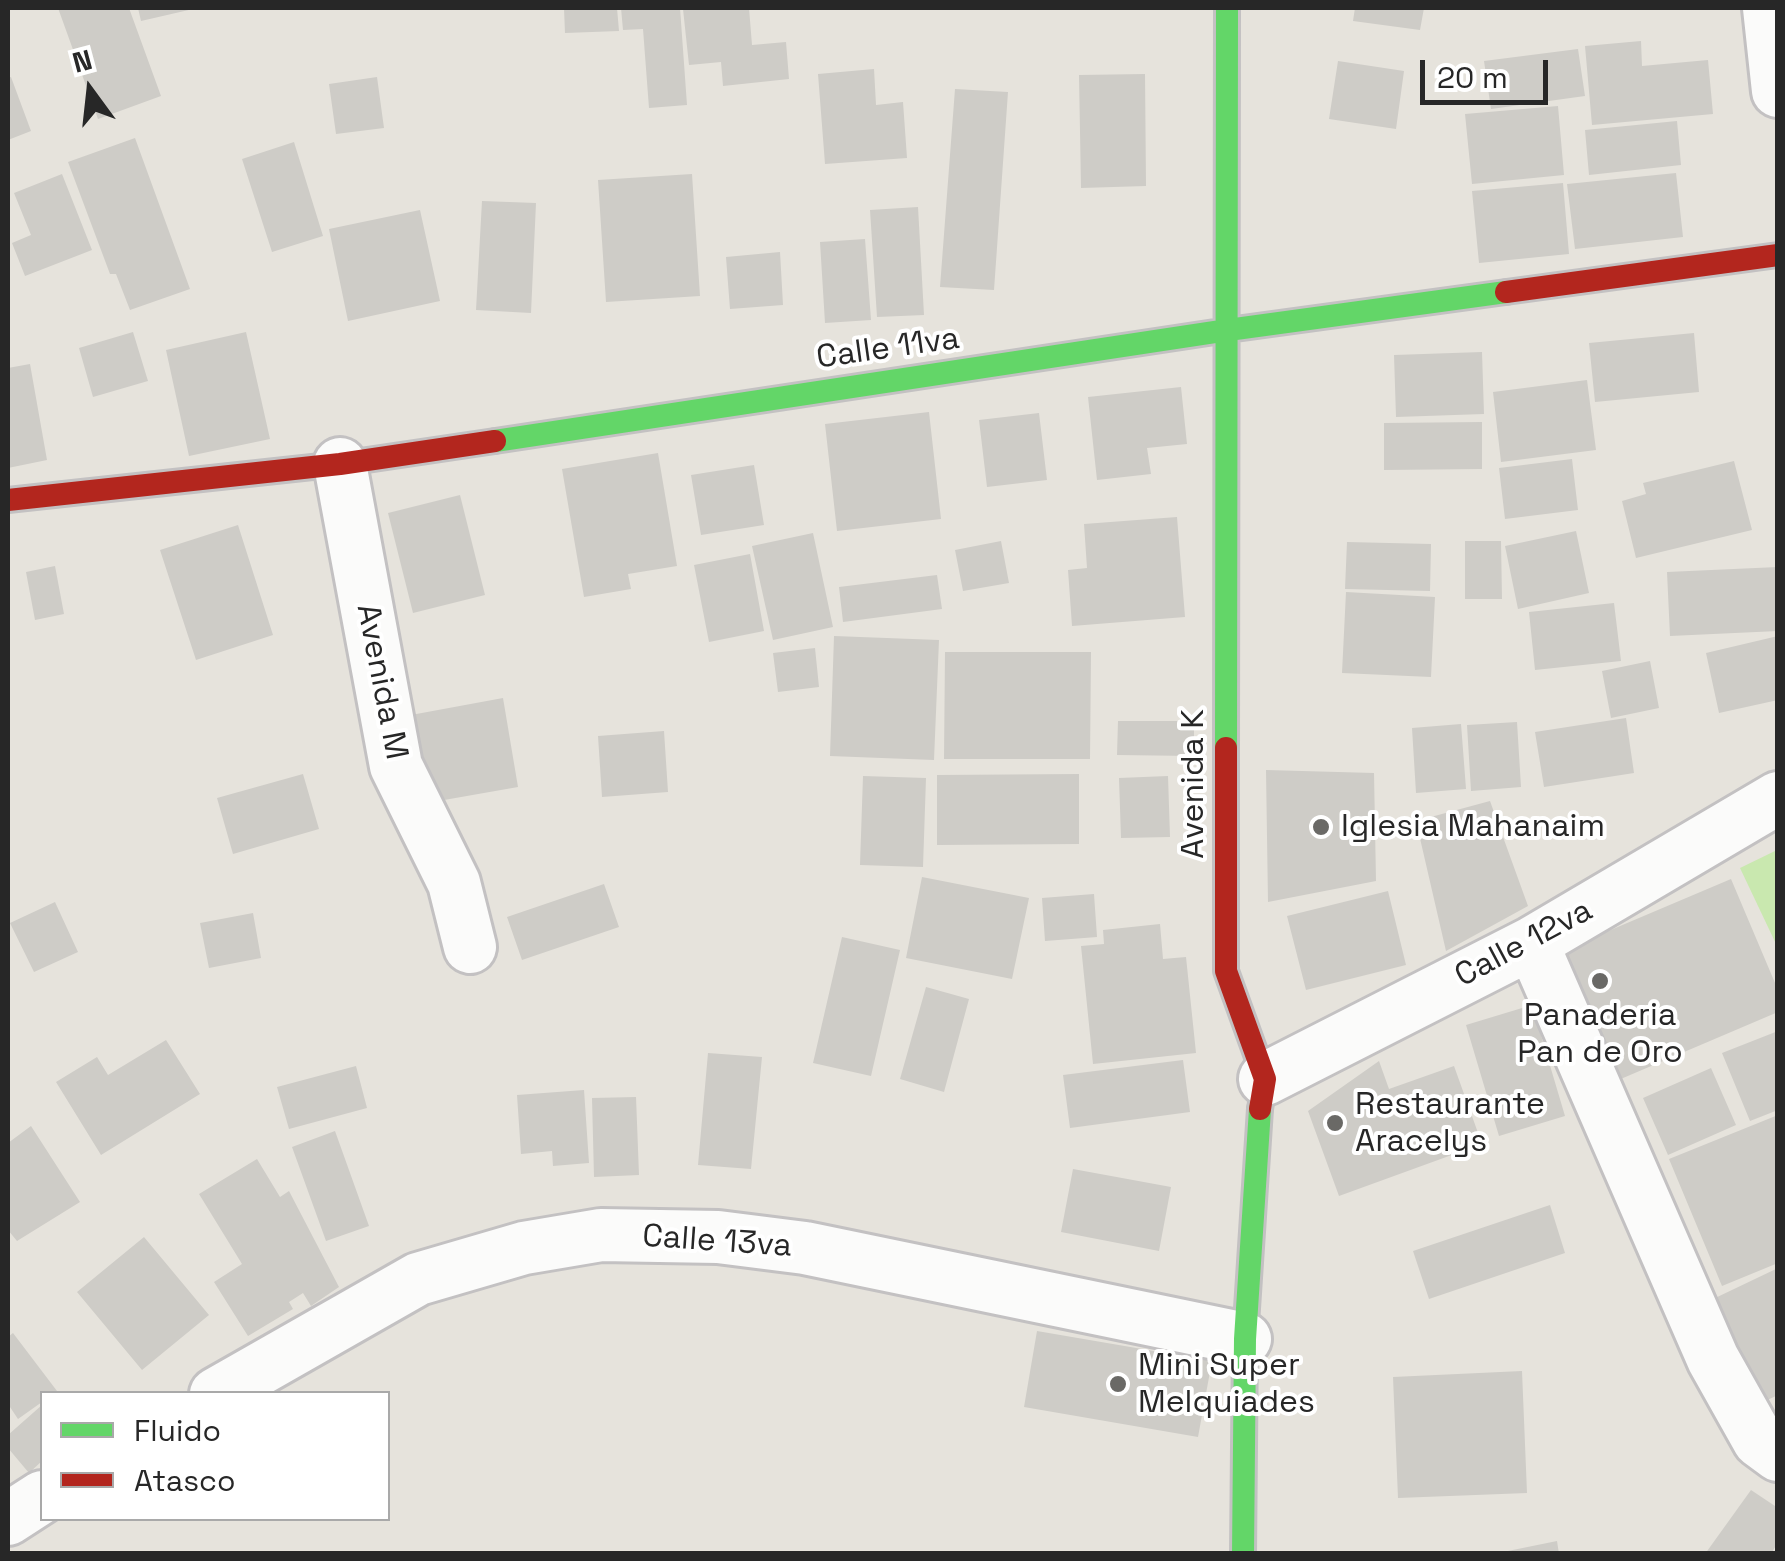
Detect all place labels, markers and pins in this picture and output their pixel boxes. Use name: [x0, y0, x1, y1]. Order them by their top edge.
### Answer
place label: Iglesia Mahanaim: [1341, 808, 1605, 846]
marker: Iglesia Mahanaim: [1310, 816, 1332, 838]
marker: Panaderia Pan de Oro: [1589, 970, 1611, 992]
place label: Panaderia Pan de Oro: [1517, 997, 1683, 1072]
place label: Restaurante Aracelys: [1355, 1086, 1545, 1161]
marker: Restaurante Aracelys: [1324, 1112, 1346, 1134]
place label: Mini Super Melquiades: [1138, 1347, 1315, 1422]
marker: Mini Super Melquiades: [1107, 1373, 1129, 1395]

